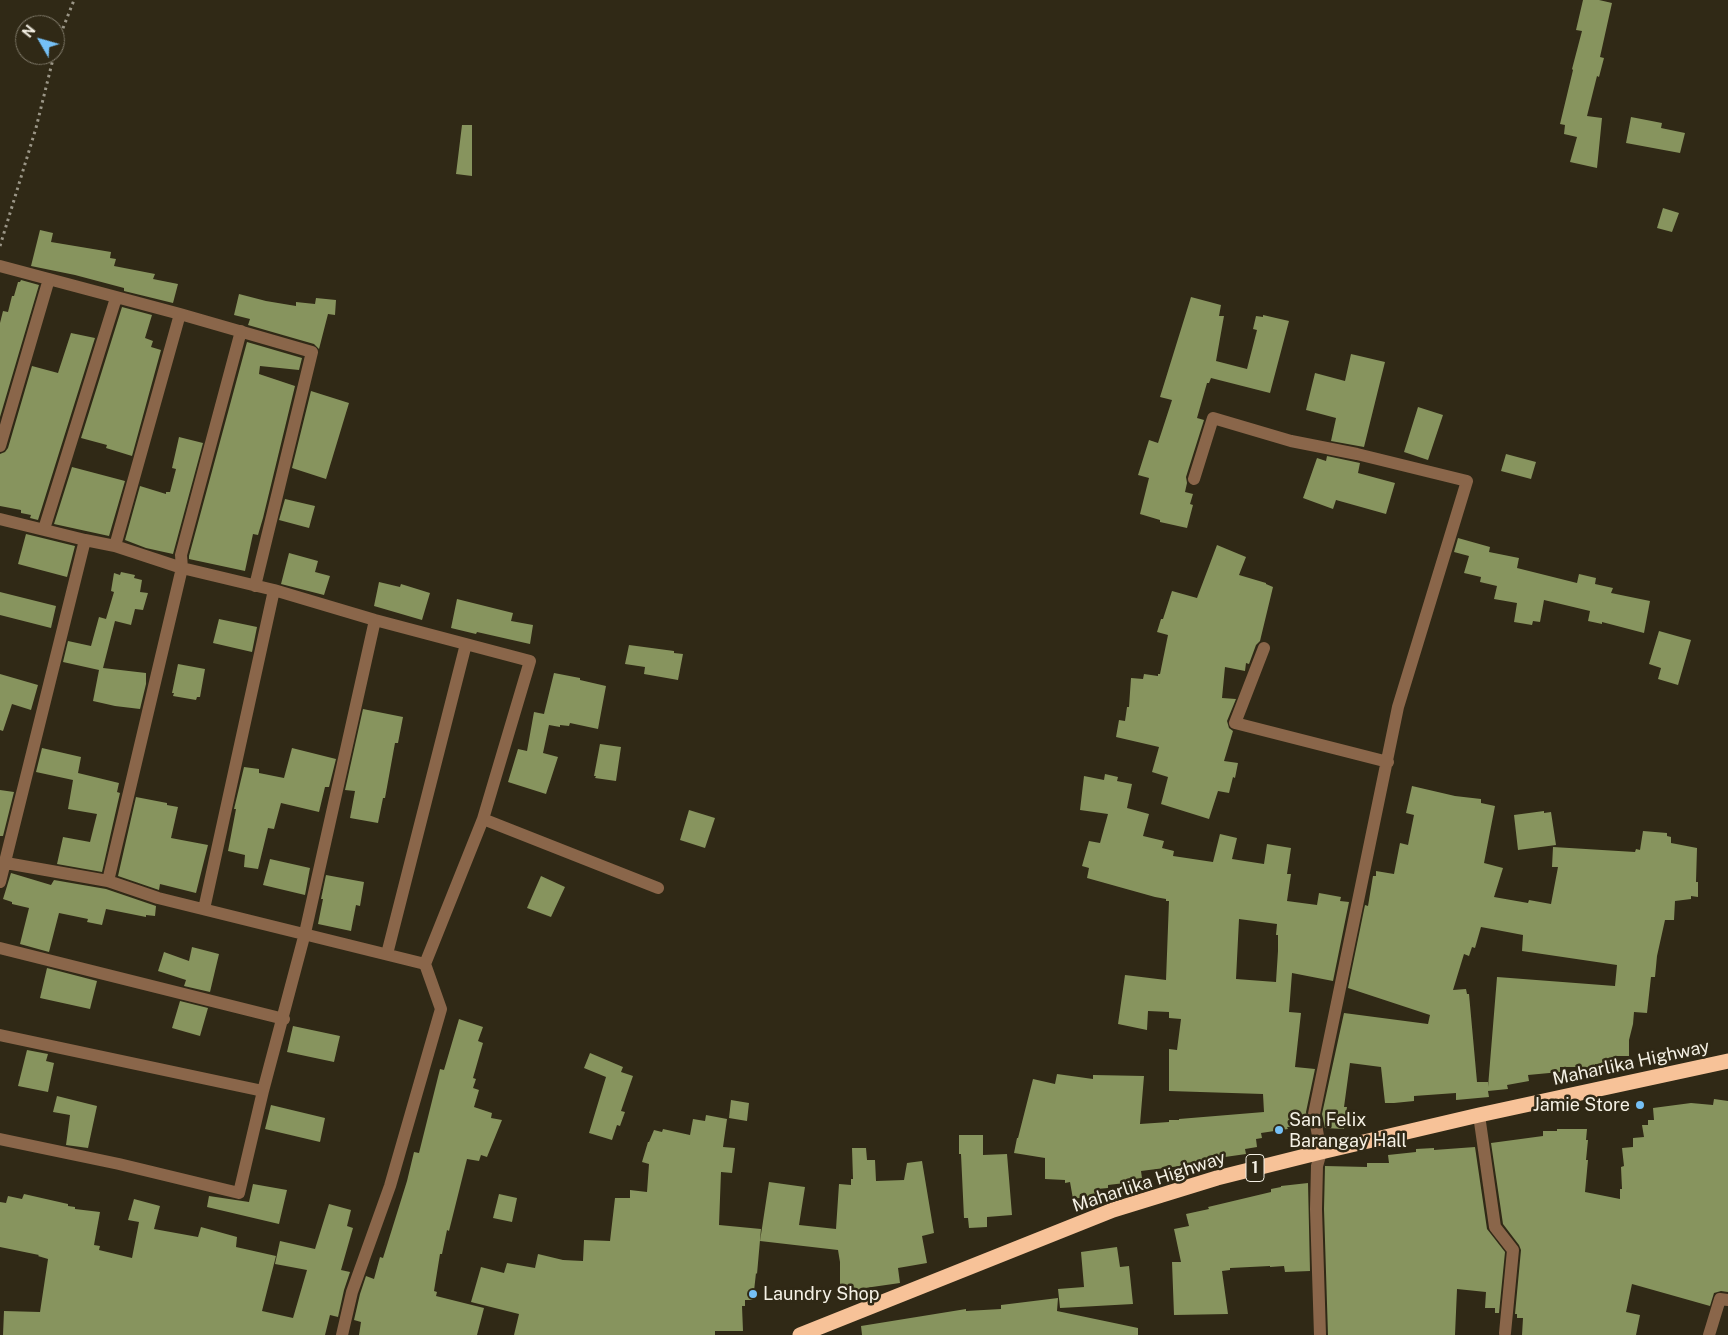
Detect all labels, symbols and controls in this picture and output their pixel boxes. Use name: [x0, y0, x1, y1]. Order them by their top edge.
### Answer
north arrow: [15, 15, 65, 65]
text: N: [19, 22, 39, 41]
street label: Maharlika Highway: [1551, 1036, 1711, 1090]
place label: Jamie Store: [1533, 1094, 1630, 1116]
marker: Jamie Store: [1634, 1099, 1646, 1111]
place label: San Felix Barangay Hall: [1289, 1109, 1407, 1152]
marker: San Felix Barangay Hall: [1273, 1124, 1285, 1136]
street label: Maharlika Highway: [1070, 1147, 1228, 1217]
road number: 1: [1246, 1154, 1264, 1182]
place label: Laundry Shop: [763, 1283, 879, 1305]
marker: Laundry Shop: [747, 1288, 759, 1300]

